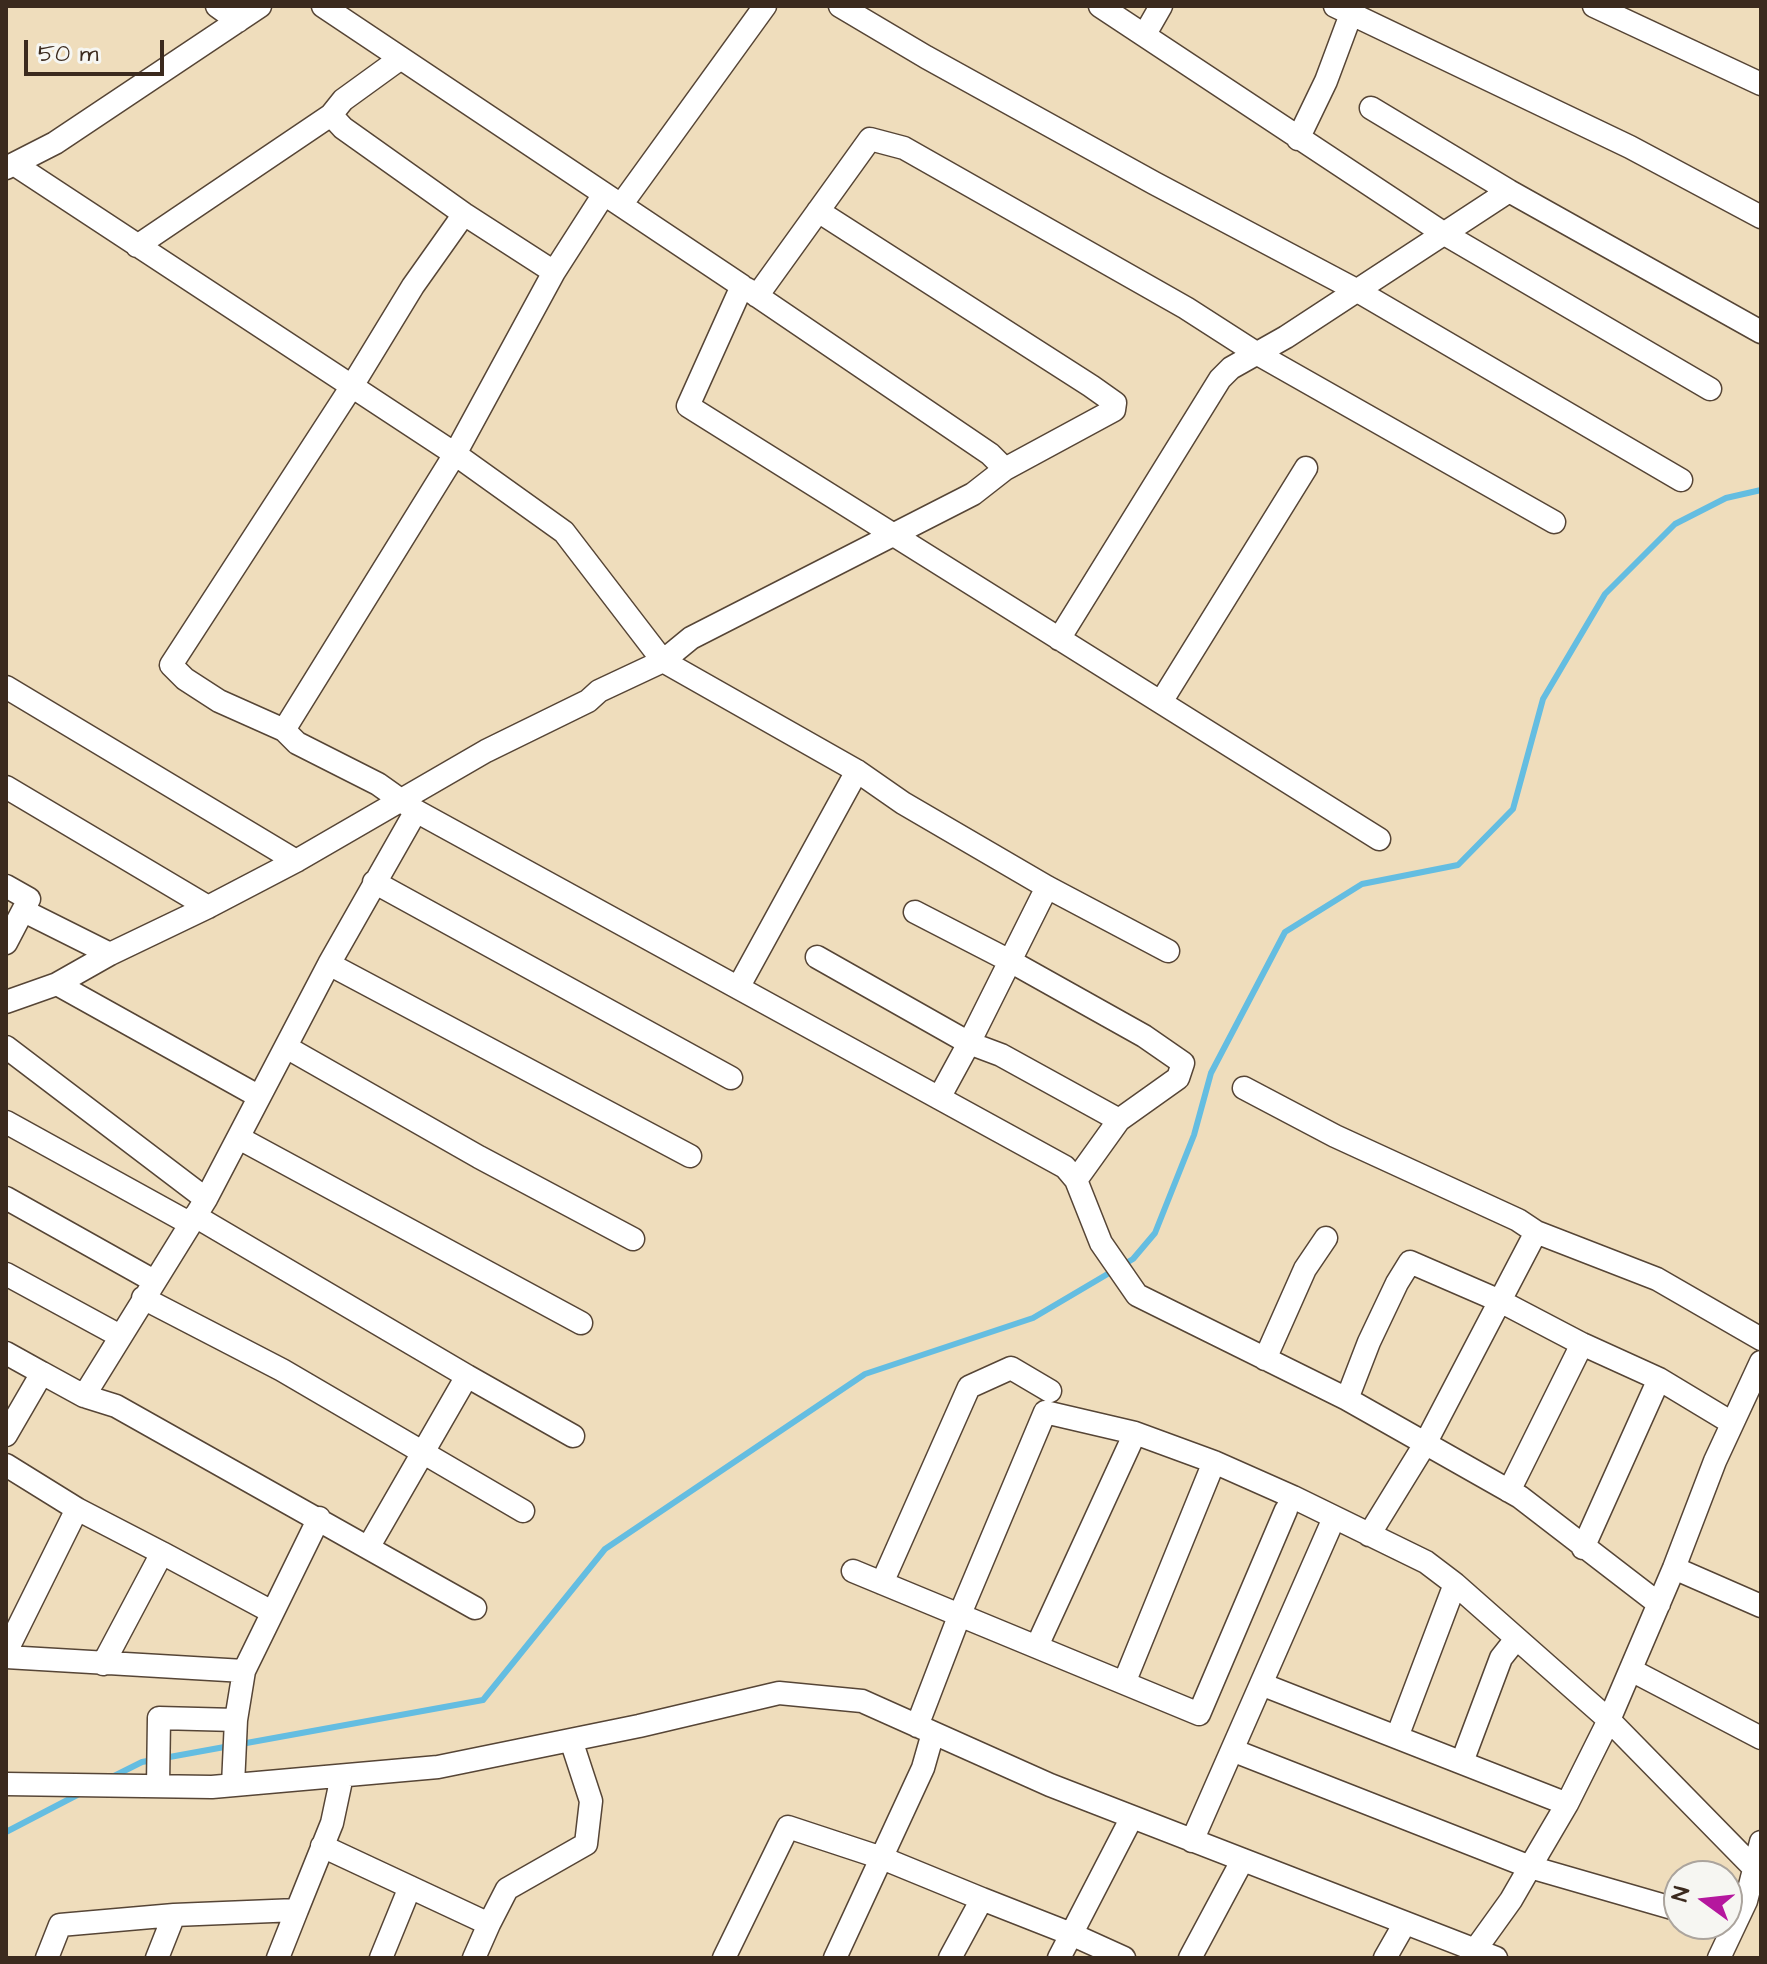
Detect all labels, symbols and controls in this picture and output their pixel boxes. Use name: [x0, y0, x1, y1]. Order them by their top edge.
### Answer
scale bar: [28, 24, 168, 74]
text: 50 m: [38, 37, 98, 71]
north arrow: [1663, 1860, 1743, 1940]
text: N: [1665, 1884, 1698, 1905]

